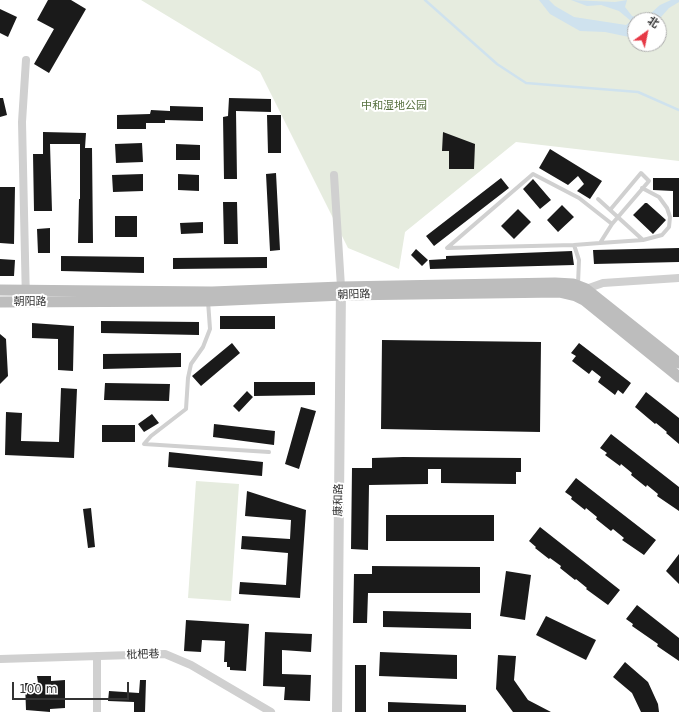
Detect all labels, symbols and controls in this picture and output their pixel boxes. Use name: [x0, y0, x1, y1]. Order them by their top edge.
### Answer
north arrow: [627, 12, 667, 52]
text: 北: [645, 14, 661, 31]
park label: 中和湿地公园: [361, 99, 427, 113]
street label: 朝阳路: [337, 288, 371, 302]
street label: 朝阳路: [14, 295, 46, 309]
street label: 康和路: [332, 483, 346, 517]
street label: 枇杷巷: [126, 648, 160, 662]
scale bar: [14, 674, 131, 700]
text: 100 m: [19, 682, 57, 696]

